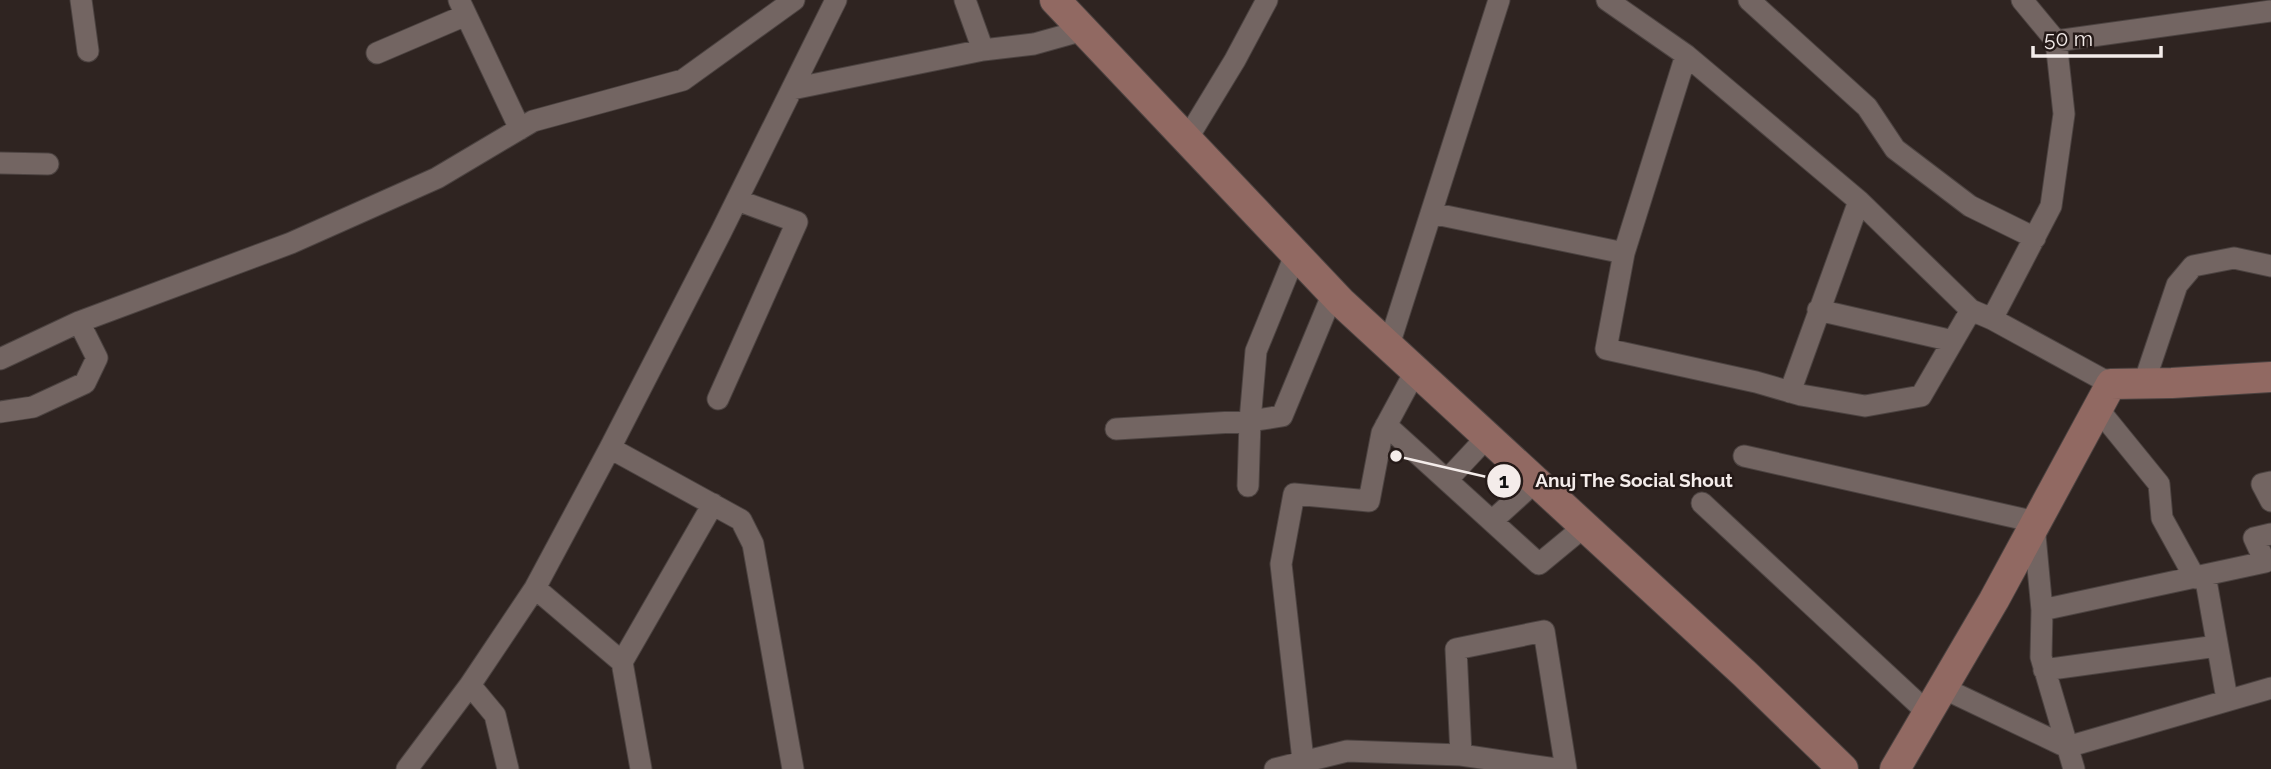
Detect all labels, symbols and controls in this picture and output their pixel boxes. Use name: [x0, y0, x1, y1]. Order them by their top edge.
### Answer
scale bar: [2033, 14, 2161, 58]
text: 50 m: [2044, 26, 2093, 51]
callout: Anuj The Social Shout: [1486, 461, 1748, 501]
text: 1: [1499, 468, 1509, 493]
text: Anuj The Social Shout: [1535, 469, 1733, 491]

